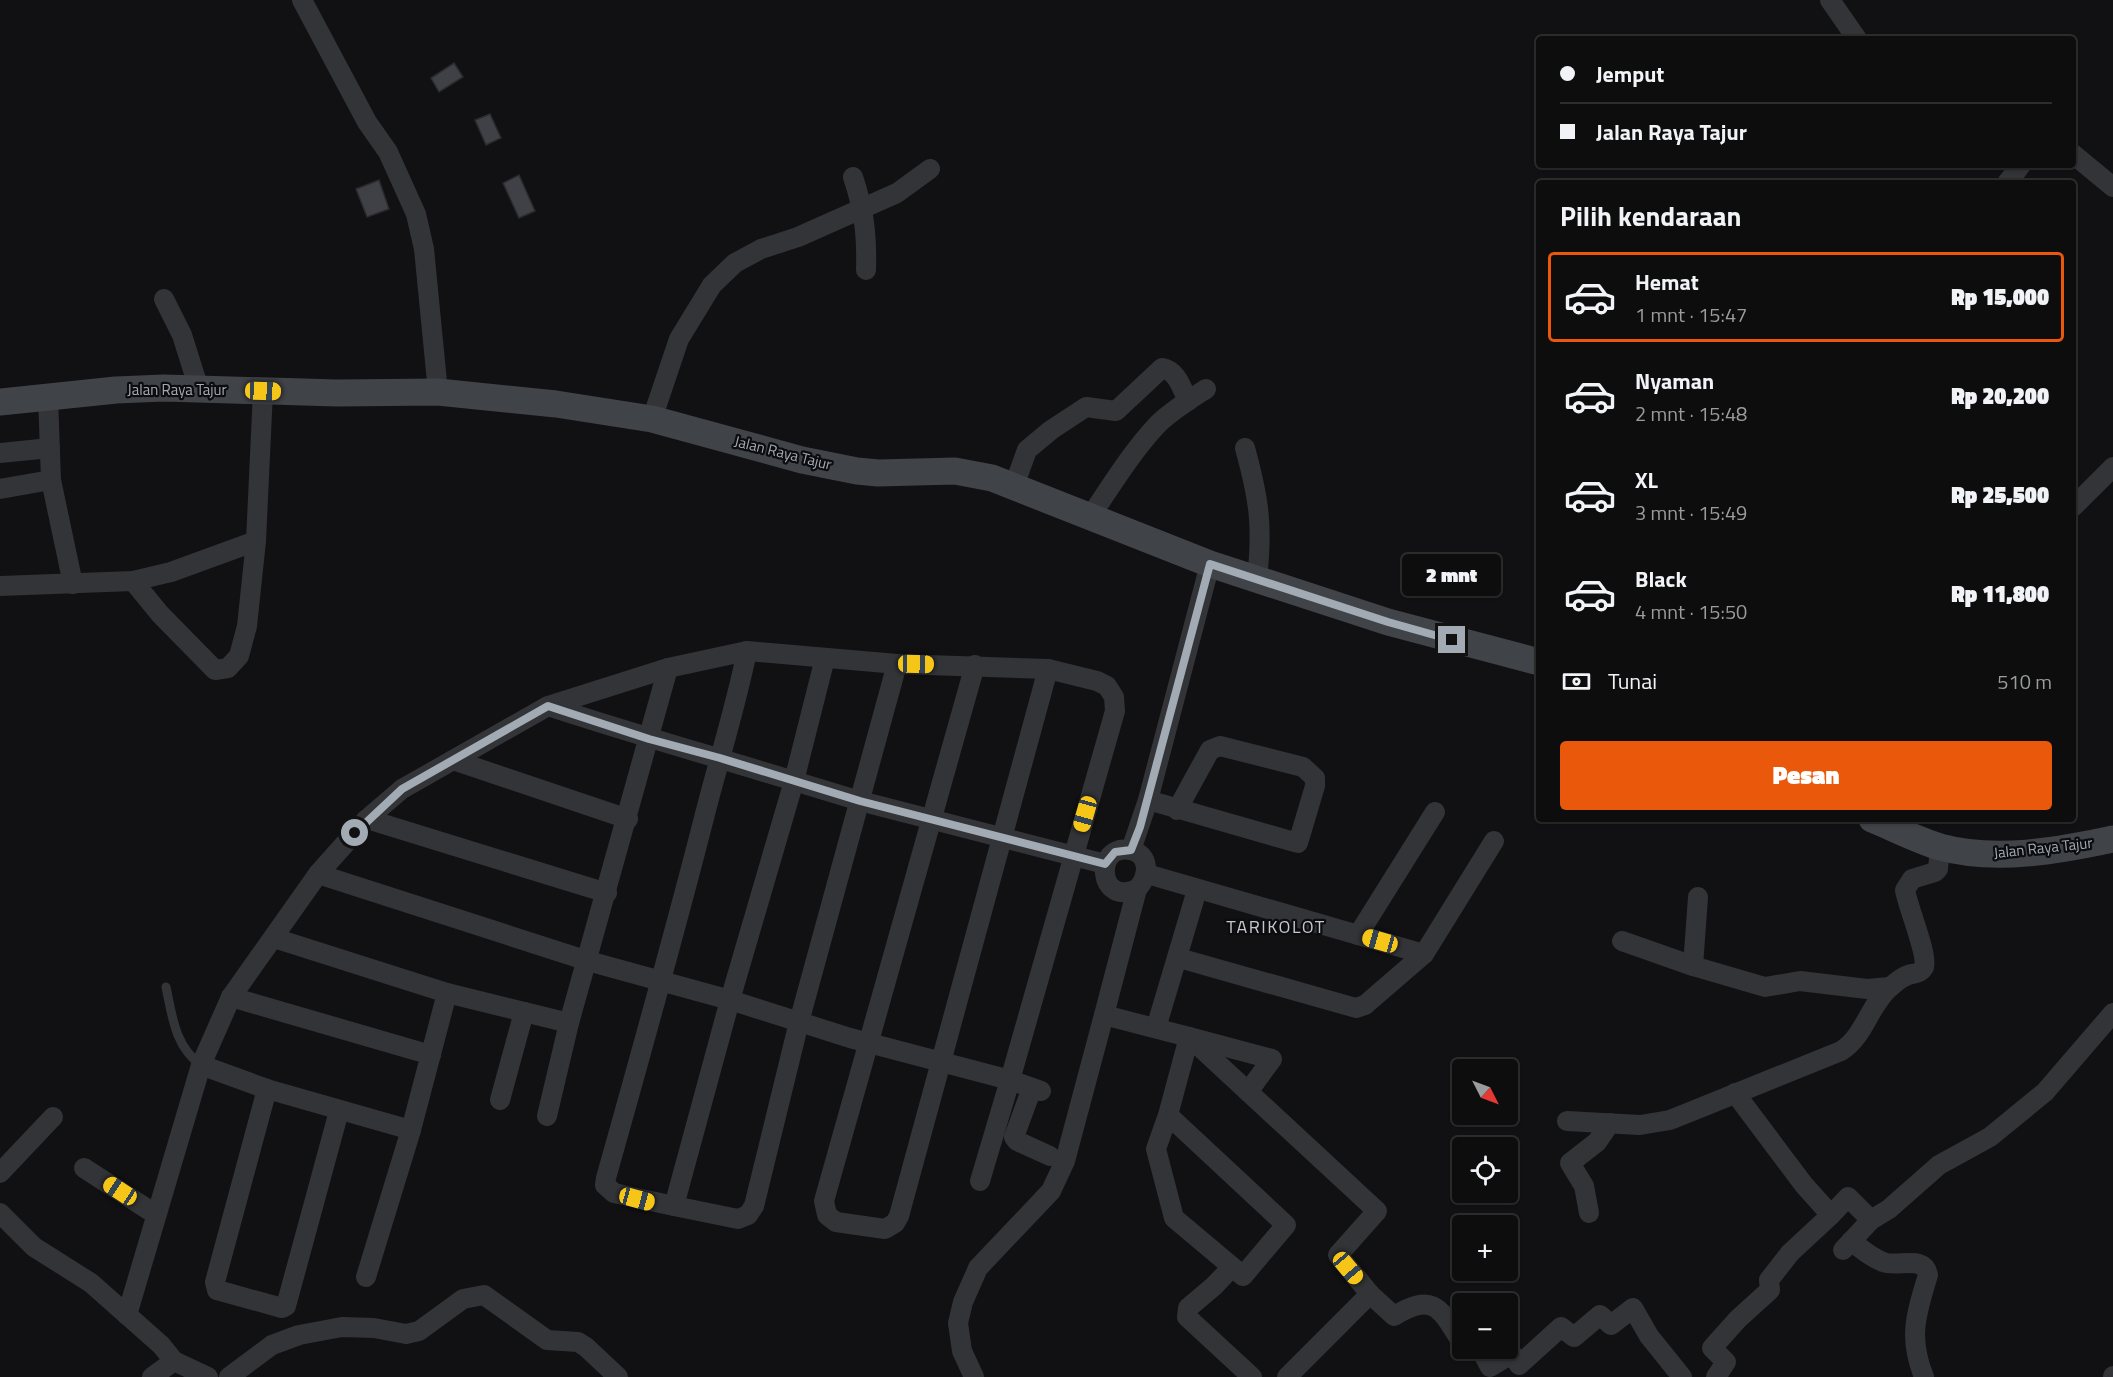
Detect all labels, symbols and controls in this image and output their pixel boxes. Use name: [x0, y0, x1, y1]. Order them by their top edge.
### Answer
text: Jemput: [1596, 57, 1664, 91]
text: Jalan Raya Tajur: [1596, 115, 1747, 149]
text: Pilih kendaraan: [1560, 195, 1742, 236]
text: Hemat: [1635, 265, 1699, 299]
icon: car: [1563, 270, 1617, 324]
text: Rp 15,000: [1951, 280, 2049, 314]
text: 1 mnt · 15:47: [1635, 299, 1747, 330]
text: Nyaman: [1635, 364, 1714, 398]
icon: car: [1563, 369, 1617, 423]
street label: Jalan Raya Tajur: [127, 378, 227, 401]
text: Rp 20,200: [1951, 379, 2049, 413]
car: [245, 381, 281, 401]
text: 2 mnt · 15:48: [1635, 398, 1747, 429]
street label: Jalan Raya Tajur: [732, 429, 834, 476]
text: XL: [1635, 463, 1658, 497]
icon: car: [1563, 468, 1617, 522]
text: Rp 25,500: [1951, 478, 2049, 512]
text: 3 mnt · 15:49: [1635, 497, 1747, 528]
callout: 2 mnt: [1402, 553, 1502, 595]
text: 2 mnt: [1426, 559, 1477, 590]
text: Black: [1635, 562, 1687, 596]
icon: car: [1563, 567, 1617, 621]
text: Rp 11,800: [1951, 577, 2049, 611]
text: 4 mnt · 15:50: [1635, 596, 1747, 627]
route end: [1438, 626, 1465, 653]
car: [898, 655, 934, 673]
text: Tunai: [1608, 664, 1657, 698]
icon: cash: [1560, 665, 1593, 698]
text: 510 m: [1997, 666, 2052, 697]
button: Pesan: [1560, 741, 2052, 810]
car: [1071, 794, 1099, 834]
route start: [341, 819, 368, 846]
street label: Jalan Raya Tajur: [1992, 831, 2094, 864]
district label: TARIKOLOT: [1226, 913, 1326, 940]
car: [1360, 927, 1400, 955]
north arrow: [1452, 1059, 1518, 1125]
map controls: [1452, 1059, 1518, 1359]
button: locate: [1452, 1137, 1518, 1203]
car: [100, 1174, 140, 1208]
car: [617, 1186, 657, 1212]
button: +: [1452, 1215, 1518, 1281]
car: [1330, 1248, 1366, 1288]
button: −: [1452, 1293, 1518, 1359]

